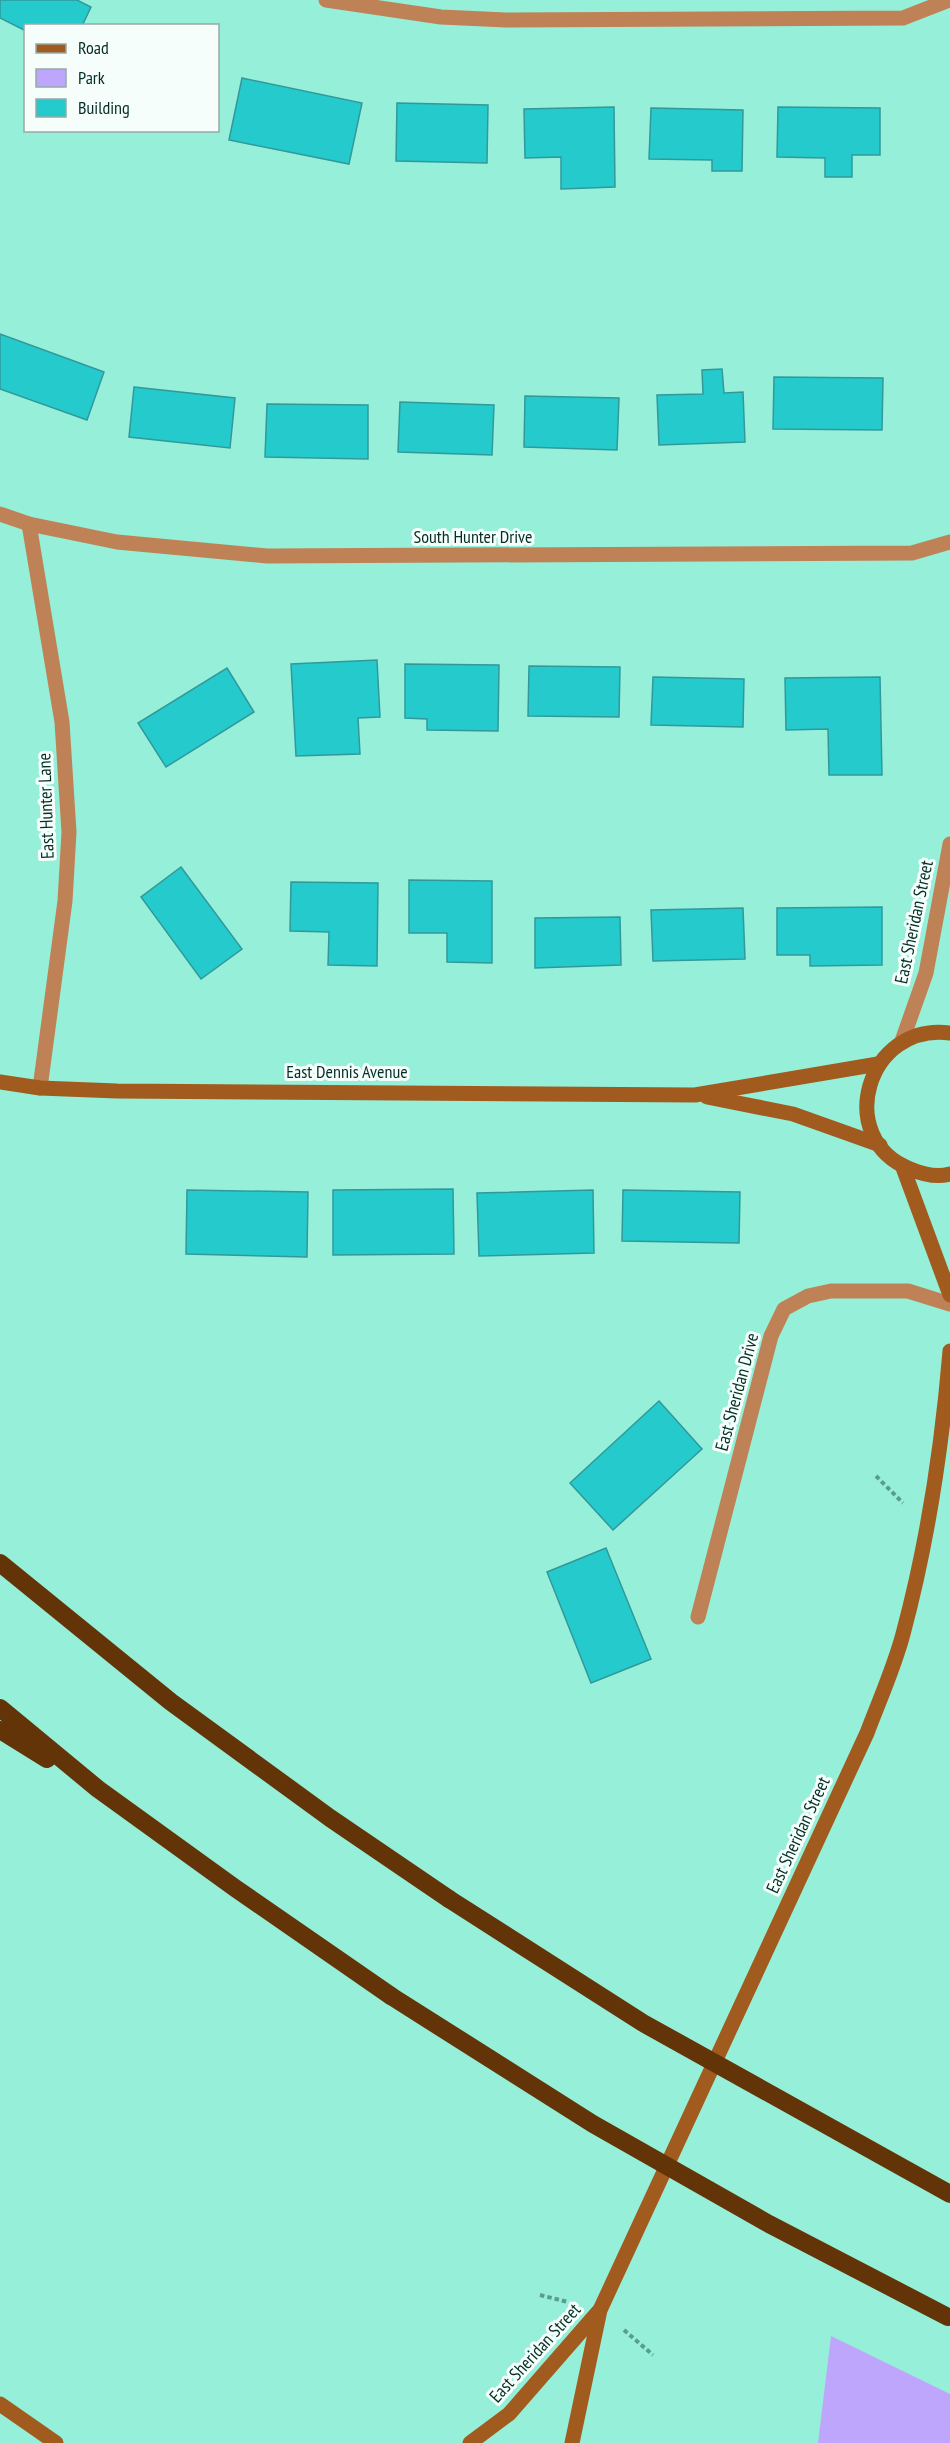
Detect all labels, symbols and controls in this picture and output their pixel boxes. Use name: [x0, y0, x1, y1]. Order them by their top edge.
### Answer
legend: [24, 24, 219, 132]
text: Road: [78, 36, 109, 59]
text: Park: [78, 66, 105, 89]
text: Building: [78, 96, 130, 119]
street label: South Hunter Drive: [413, 525, 533, 548]
street label: East Hunter Lane: [32, 753, 59, 859]
street label: East Sheridan Street: [889, 858, 938, 986]
street label: East Dennis Avenue: [286, 1060, 408, 1083]
street label: East Sheridan Drive: [710, 1330, 763, 1453]
street label: East Sheridan Street: [761, 1773, 835, 1897]
street label: East Sheridan Street: [484, 2298, 585, 2407]

